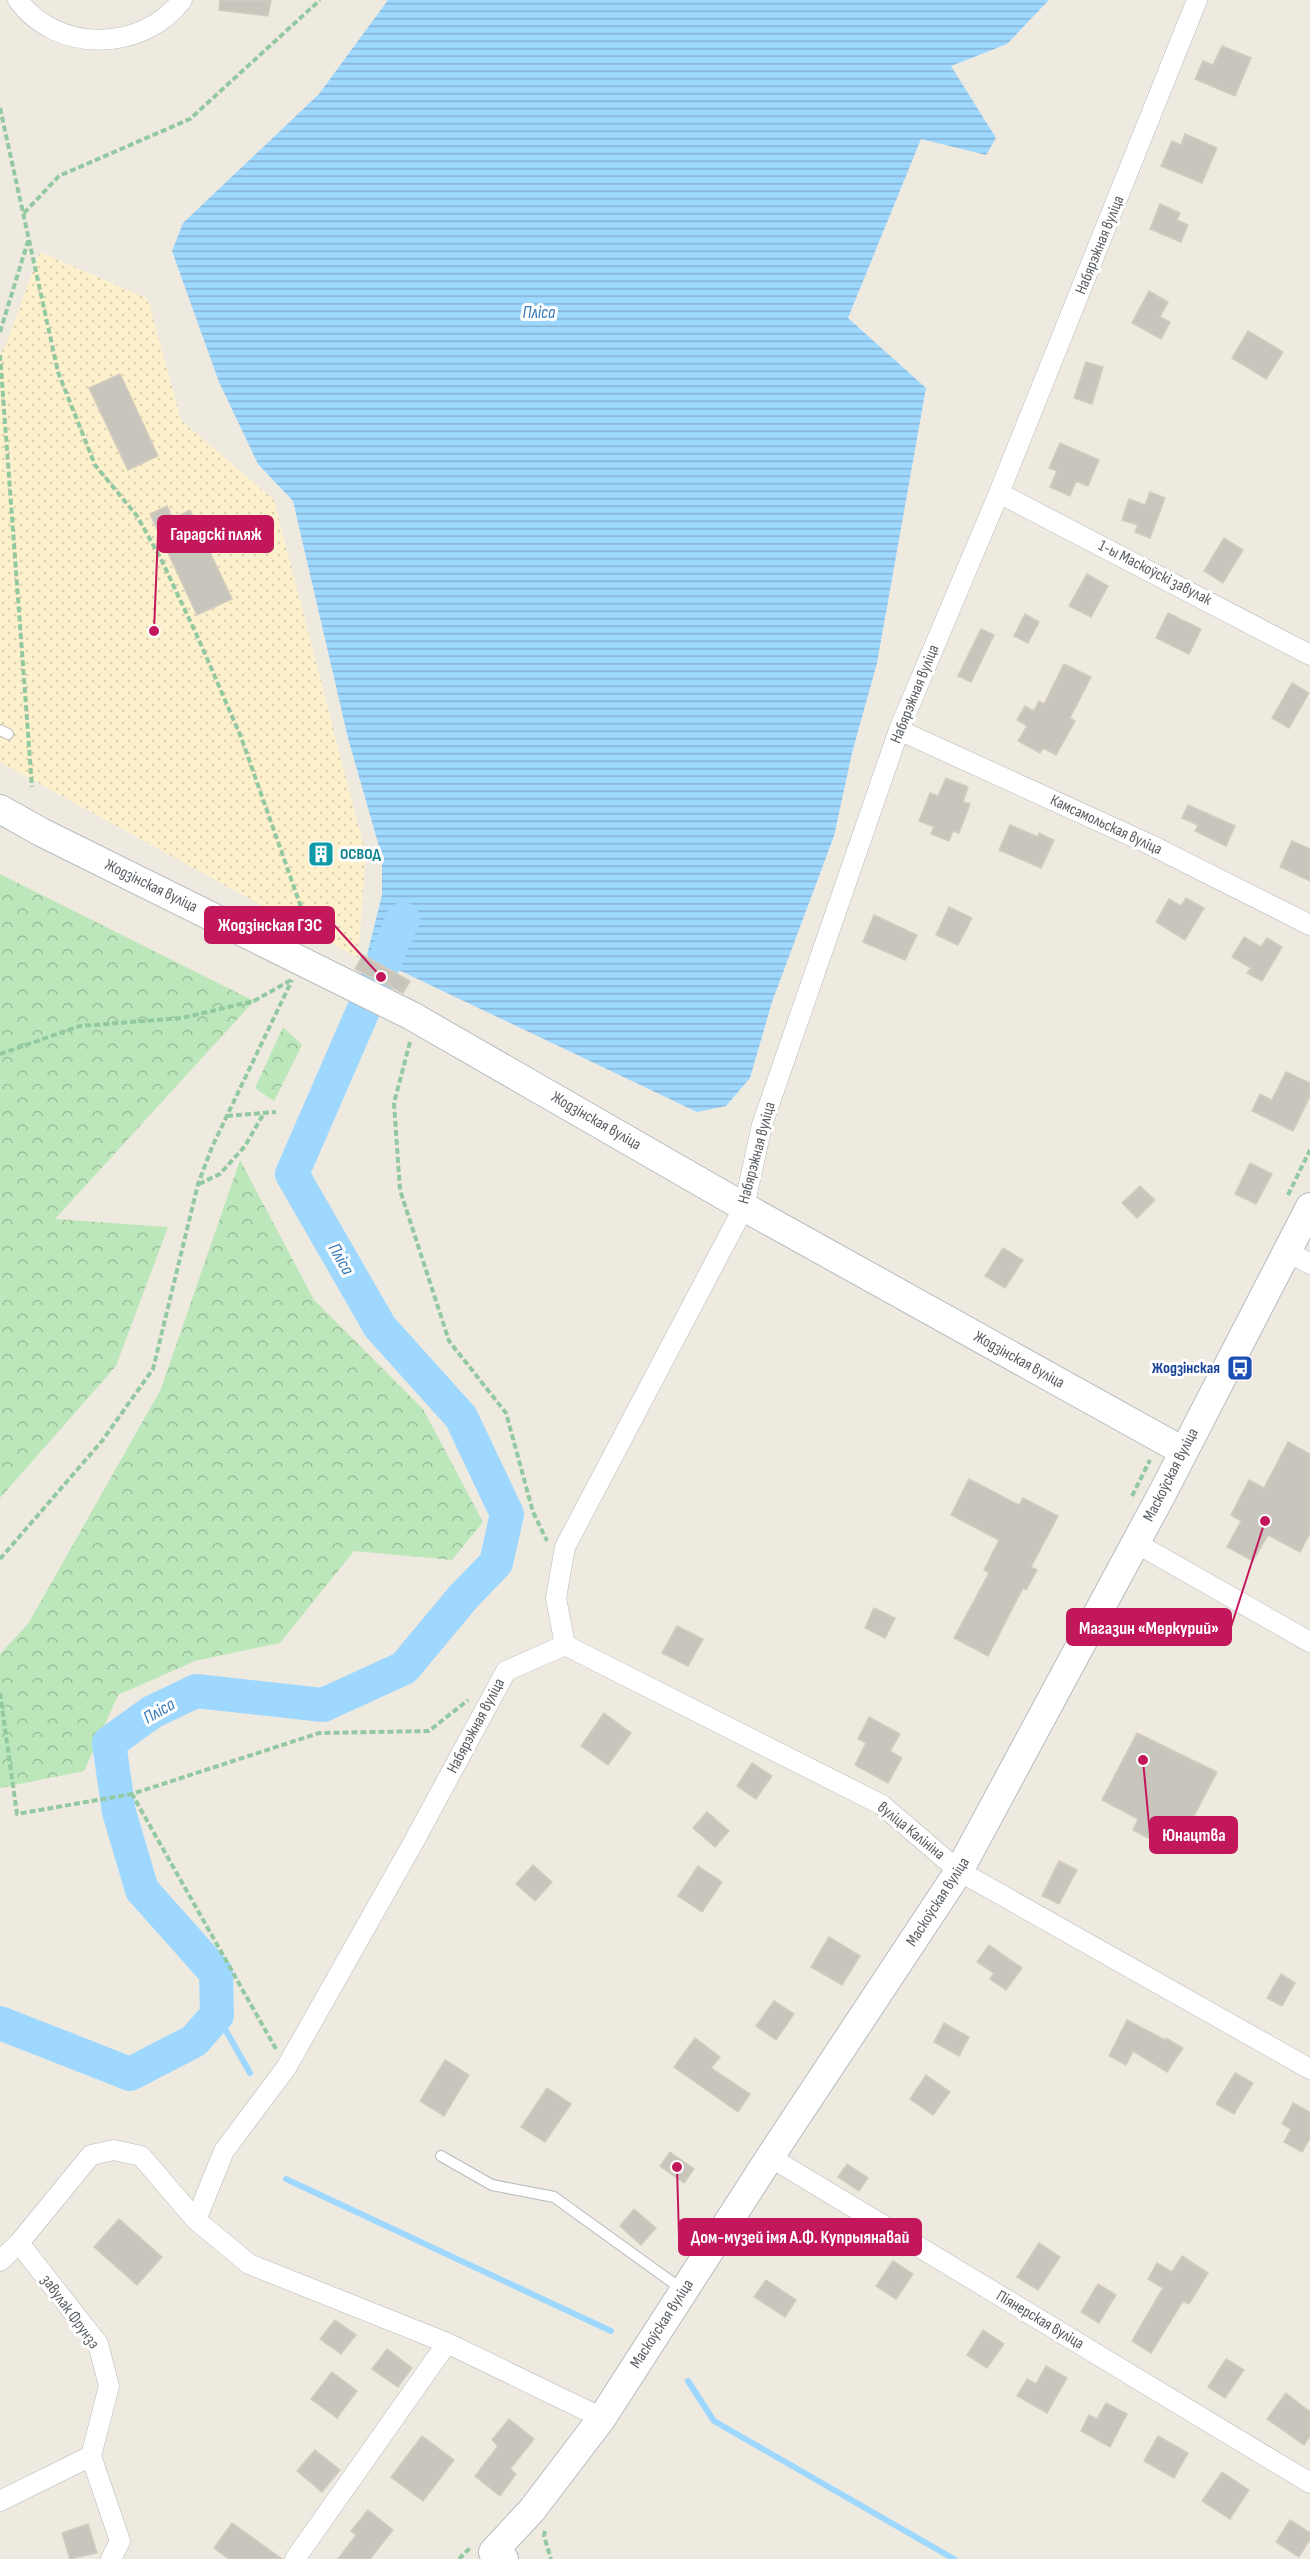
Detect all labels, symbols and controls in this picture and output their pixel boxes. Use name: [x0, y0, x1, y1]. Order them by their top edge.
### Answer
street label: Набярэжная вуліца: [1072, 193, 1128, 297]
water label: Пліса: [523, 302, 556, 323]
callout: Гарадскі пляж: [158, 516, 273, 552]
text: Гарадскі пляж: [170, 524, 262, 545]
street label: 1-ы Маскоўскі завулак: [1095, 536, 1216, 610]
street label: Набярэжная вуліца: [887, 642, 943, 746]
street label: Камсамольская вуліца: [1047, 791, 1165, 859]
building icon: ОСВОД: [306, 839, 336, 869]
place label: ОСВОД: [340, 845, 381, 864]
street label: Жодзінская вуліца: [102, 855, 200, 917]
callout: Жодзінская ГЭС: [205, 907, 334, 943]
text: Жодзінская ГЭС: [218, 915, 322, 936]
street label: Жодзінская вуліца: [548, 1088, 644, 1154]
street label: Набярэжная вуліца: [734, 1100, 780, 1206]
water label: Пліса: [324, 1240, 359, 1279]
street label: Жодзінская вуліца: [970, 1327, 1068, 1393]
bus stop icon: Жодзінская: [1225, 1353, 1255, 1383]
place label: Жодзінская: [1152, 1359, 1220, 1378]
street label: Маскоўская вуліца: [1139, 1425, 1203, 1525]
callout: Магазин «Меркурий»: [1067, 1609, 1231, 1645]
text: Магазин «Меркурий»: [1079, 1618, 1219, 1639]
street label: Набярэжная вуліца: [443, 1675, 509, 1777]
water label: Пліса: [140, 1693, 179, 1728]
street label: вуліца Калініна: [873, 1798, 949, 1864]
callout: Юнацтва: [1150, 1817, 1237, 1853]
text: Юнацтва: [1162, 1825, 1226, 1846]
street label: Маскоўская вуліца: [902, 1854, 974, 1950]
callout: Дом-музей імя А.Ф. Купрыянавай: [679, 2219, 921, 2255]
text: Дом-музей імя А.Ф. Купрыянавай: [691, 2227, 909, 2248]
street label: завулак Фрунзэ: [37, 2271, 103, 2353]
street label: Маскоўская вуліца: [626, 2276, 698, 2372]
street label: Піянерская вуліца: [993, 2286, 1087, 2354]

